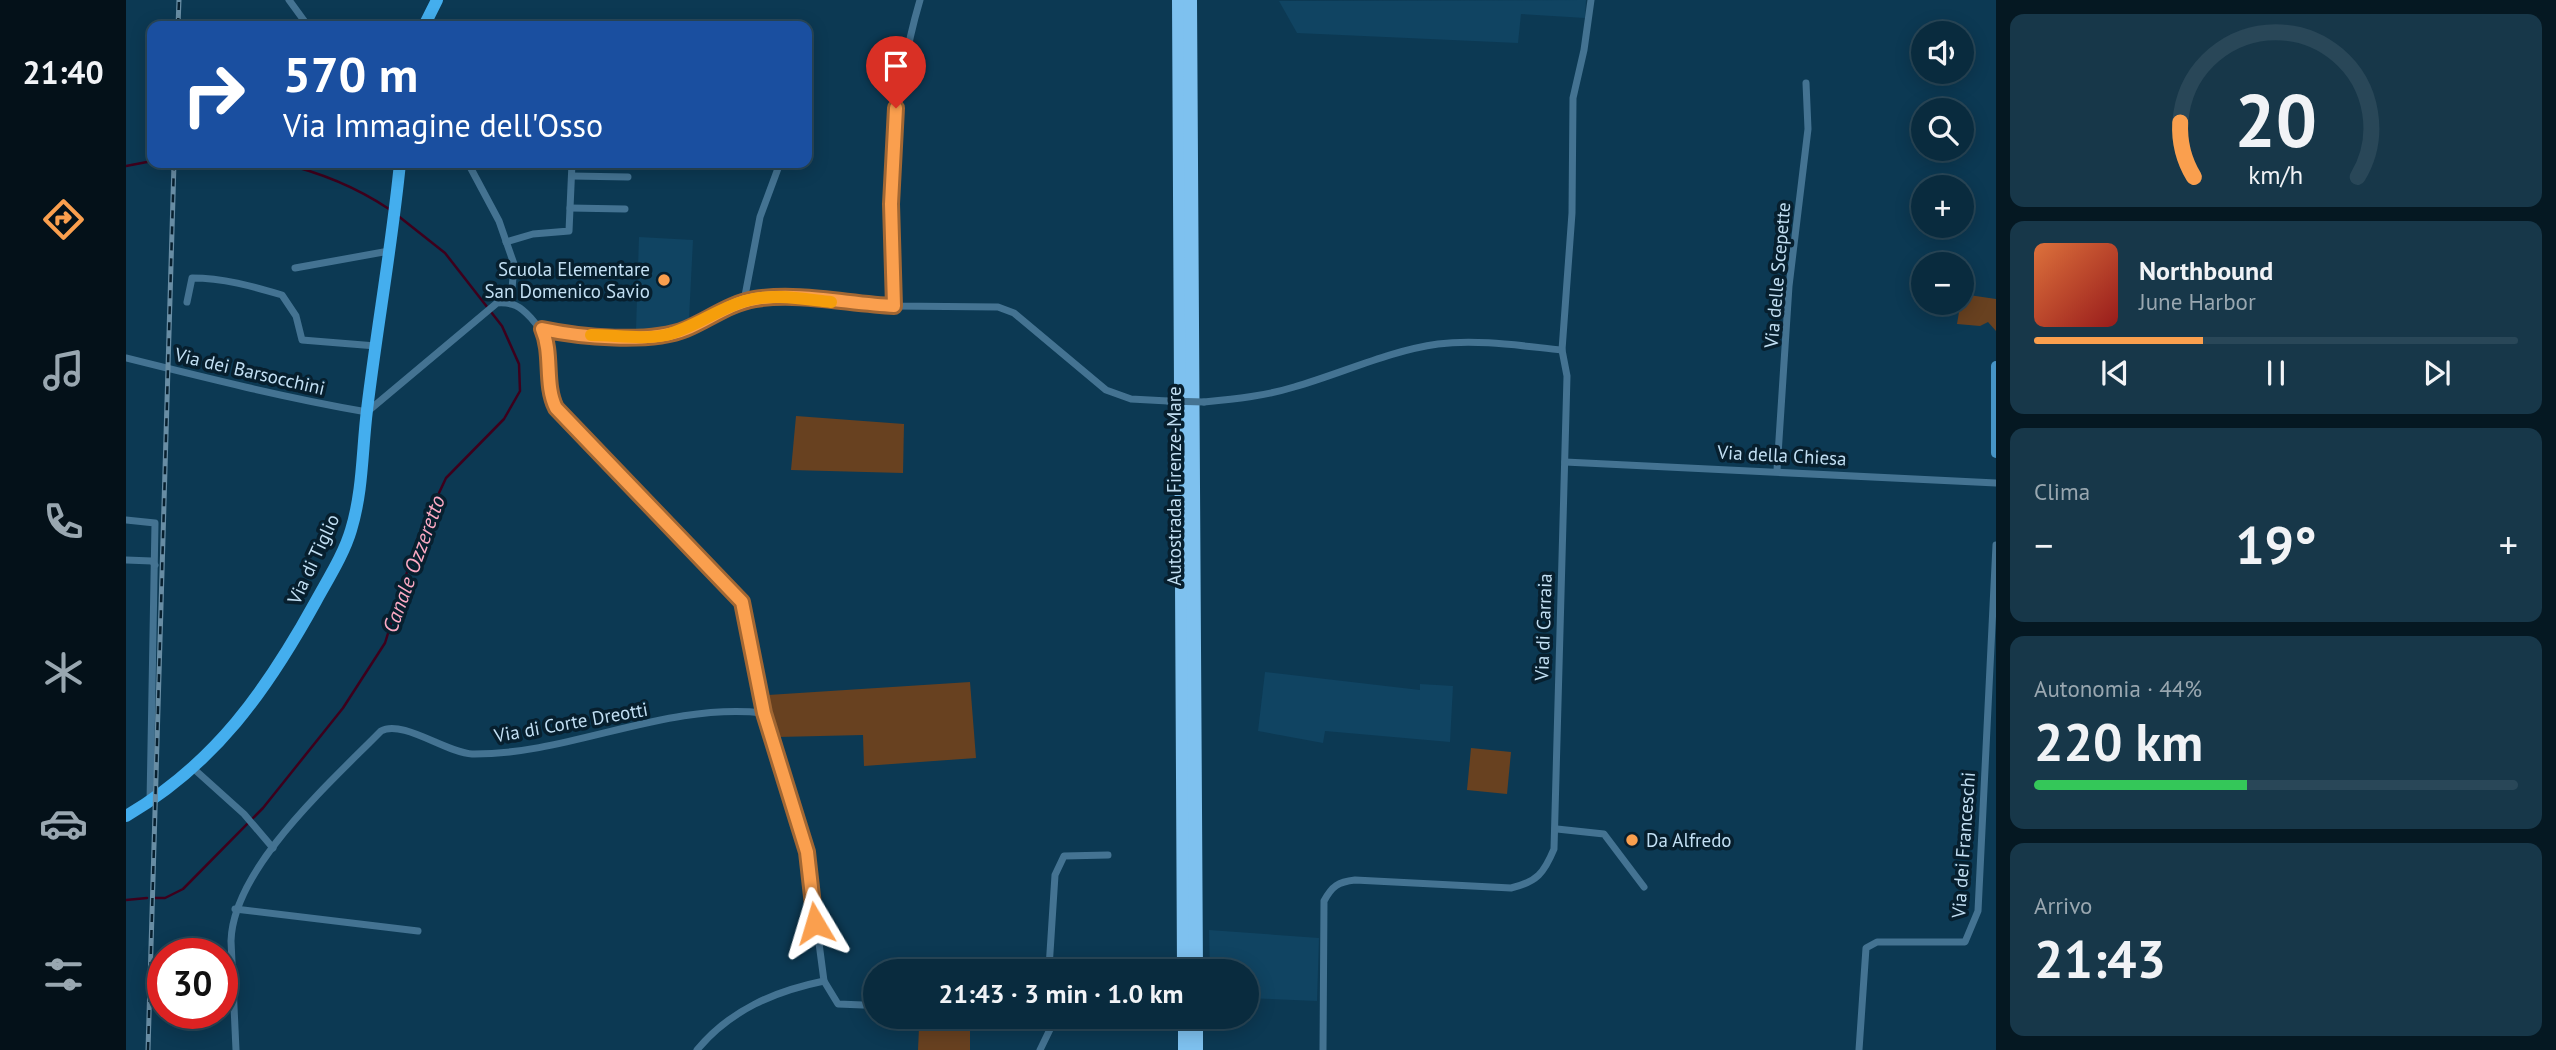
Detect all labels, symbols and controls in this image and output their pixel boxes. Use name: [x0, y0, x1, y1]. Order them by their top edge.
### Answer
map controls: [1911, 21, 1974, 315]
button: sound: [1911, 21, 1974, 84]
pin: [866, 36, 926, 108]
text: 570 m: [283, 42, 418, 106]
icon: arrive: [877, 47, 915, 85]
icon: right: [168, 49, 259, 140]
text: 21:40: [22, 51, 104, 93]
text: 20: [2235, 73, 2317, 167]
button: search: [1911, 98, 1974, 161]
text: Via Immagine dell'Osso: [283, 104, 603, 146]
text: km/h: [2249, 158, 2303, 190]
button: +: [1911, 175, 1974, 238]
icon: directions: [39, 195, 88, 244]
street label: Via delle Scepette: [1759, 201, 1795, 350]
button: −: [1911, 252, 1974, 315]
text: Northbound: [2139, 254, 2273, 287]
place label: Scuola Elementare San Domenico Savio: [485, 257, 650, 303]
marker: Scuola Elementare San Domenico Savio: [656, 272, 672, 288]
text: June Harbor: [2139, 287, 2256, 316]
street label: Via dei Barsocchini: [172, 342, 327, 400]
icon: music: [39, 346, 88, 395]
icon: previous: [2096, 354, 2134, 392]
icon: pause: [2257, 354, 2295, 392]
icon: next: [2418, 354, 2456, 392]
street label: Autostrada Firenze-Mare: [1162, 386, 1186, 586]
street label: Via della Chiesa: [1716, 440, 1847, 470]
text: Clima: [2034, 477, 2090, 506]
water label: Canale Ozzeretto: [376, 491, 451, 636]
icon: phone: [39, 497, 88, 546]
street label: Via di Tiglio: [281, 510, 344, 609]
text: 19°: [2235, 511, 2317, 578]
text: −: [2034, 520, 2053, 569]
text: +: [2499, 520, 2518, 569]
street label: Via di Carraia: [1529, 573, 1557, 682]
icon: climate: [39, 648, 88, 697]
text: Autonomia · 44%: [2034, 674, 2202, 703]
street label: Via di Corte Dreotti: [491, 697, 650, 748]
text: 220 km: [2034, 708, 2203, 775]
street label: Via dei Franceschi: [1946, 771, 1980, 920]
icon: car: [39, 799, 88, 848]
place label: Da Alfredo: [1646, 828, 1732, 852]
marker: Da Alfredo: [1624, 832, 1640, 848]
position arrow: [778, 886, 852, 960]
text: Arrivo: [2034, 891, 2092, 920]
text: 21:43: [2034, 925, 2166, 992]
speed limit sign: 30: [147, 938, 238, 1029]
icon: filters: [39, 950, 88, 999]
text: 21:43 · 3 min · 1.0 km: [939, 977, 1184, 1010]

